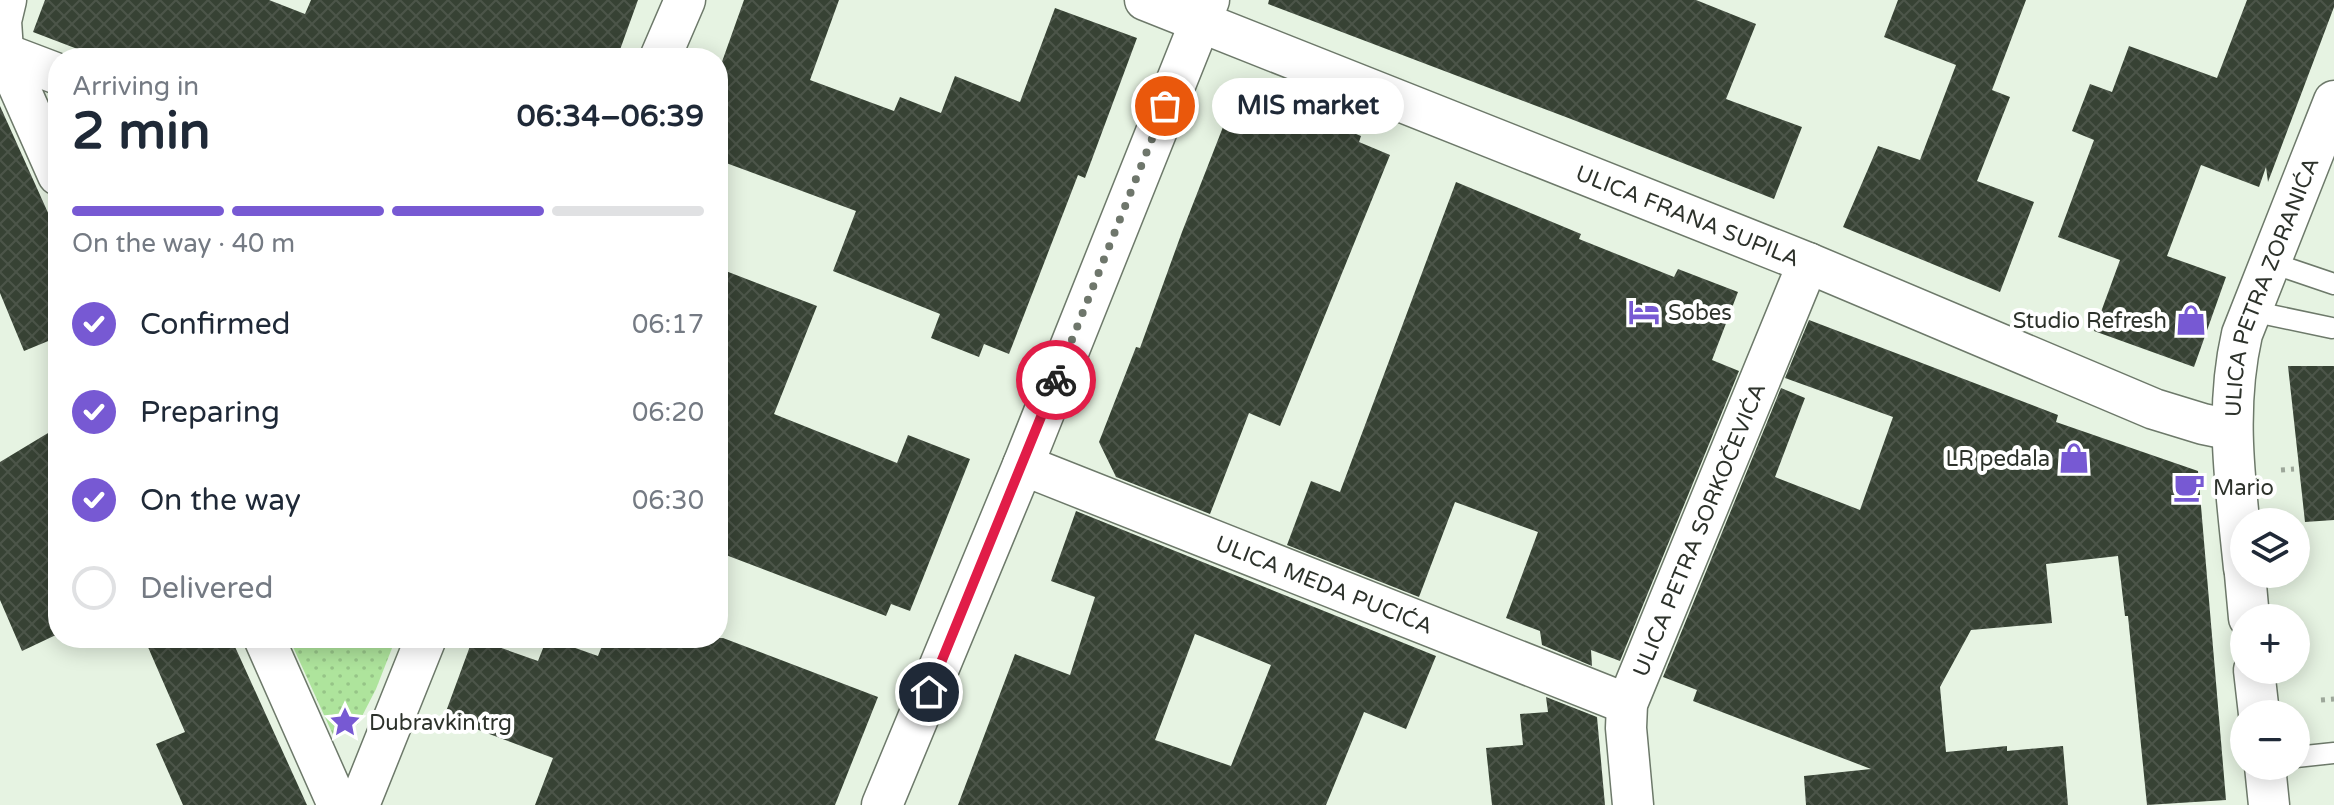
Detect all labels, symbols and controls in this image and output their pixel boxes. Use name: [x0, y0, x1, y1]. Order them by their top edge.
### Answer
text: Arriving in: [72, 71, 199, 102]
pin: [1131, 72, 1199, 140]
callout: MIS market: [1213, 78, 1405, 134]
icon: bag: [1143, 84, 1187, 128]
text: MIS market: [1237, 90, 1379, 121]
text: 06:34–06:39: [517, 98, 704, 135]
text: 2 min: [72, 100, 211, 163]
street label: ULICA PETRA ZORANIĆA: [2221, 154, 2325, 417]
street label: ULICA FRANA SUPILA: [1572, 160, 1803, 272]
text: On the way · 40 m: [72, 228, 295, 259]
hotel icon: Sobes: [1627, 295, 1661, 329]
place label: Sobes: [1668, 300, 1732, 326]
icon: check: [72, 302, 116, 346]
shop icon: Studio Refresh: [2174, 303, 2208, 337]
text: Confirmed: [140, 306, 291, 343]
place label: Studio Refresh: [2013, 308, 2167, 334]
text: 06:17: [632, 309, 704, 340]
courier: [1016, 340, 1096, 420]
icon: bike: [1034, 358, 1078, 402]
street label: ULICA PETRA SORKOČEVIĆA: [1628, 379, 1771, 680]
icon: check: [72, 390, 116, 434]
text: Preparing: [140, 394, 280, 431]
text: 06:20: [632, 397, 704, 428]
shop icon: LR pedala: [2057, 441, 2091, 475]
place label: LR pedala: [1946, 446, 2050, 472]
cafe icon: Mario: [2172, 470, 2206, 504]
place label: Mario: [2213, 475, 2274, 501]
icon: check: [72, 478, 116, 522]
text: On the way: [140, 482, 301, 519]
text: 06:30: [632, 485, 704, 516]
map controls: [2230, 508, 2310, 780]
button: layers: [2230, 508, 2310, 588]
street label: ULICA MEDA PUCIĆA: [1211, 530, 1436, 640]
text: Delivered: [140, 570, 274, 607]
button: +: [2230, 604, 2310, 684]
pin: [895, 658, 963, 726]
icon: home: [907, 670, 951, 714]
button: −: [2230, 700, 2310, 780]
place icon: Dubravkin trg: [328, 705, 362, 739]
place label: Dubravkin trg: [369, 710, 512, 736]

